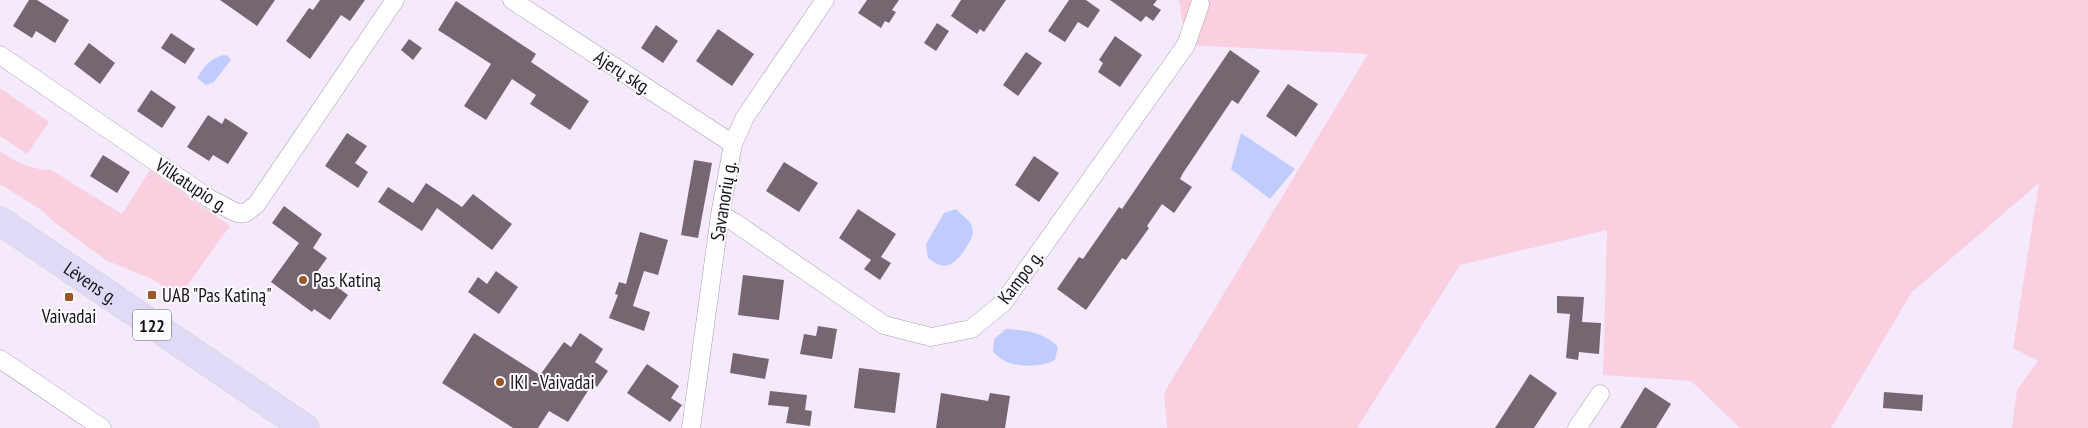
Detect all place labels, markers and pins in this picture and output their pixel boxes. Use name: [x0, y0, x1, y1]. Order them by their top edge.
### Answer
place label: Pas Katiną: [313, 268, 381, 292]
marker: Pas Katiną: [297, 274, 309, 286]
place label: UAB "Pas Katiną": [162, 283, 272, 307]
marker: UAB "Pas Katiną": [146, 289, 158, 301]
marker: Vaivadai: [63, 291, 75, 303]
place label: Vaivadai: [41, 304, 96, 328]
place label: IKI - Vaivadai: [510, 370, 595, 394]
marker: IKI - Vaivadai: [494, 376, 506, 388]

